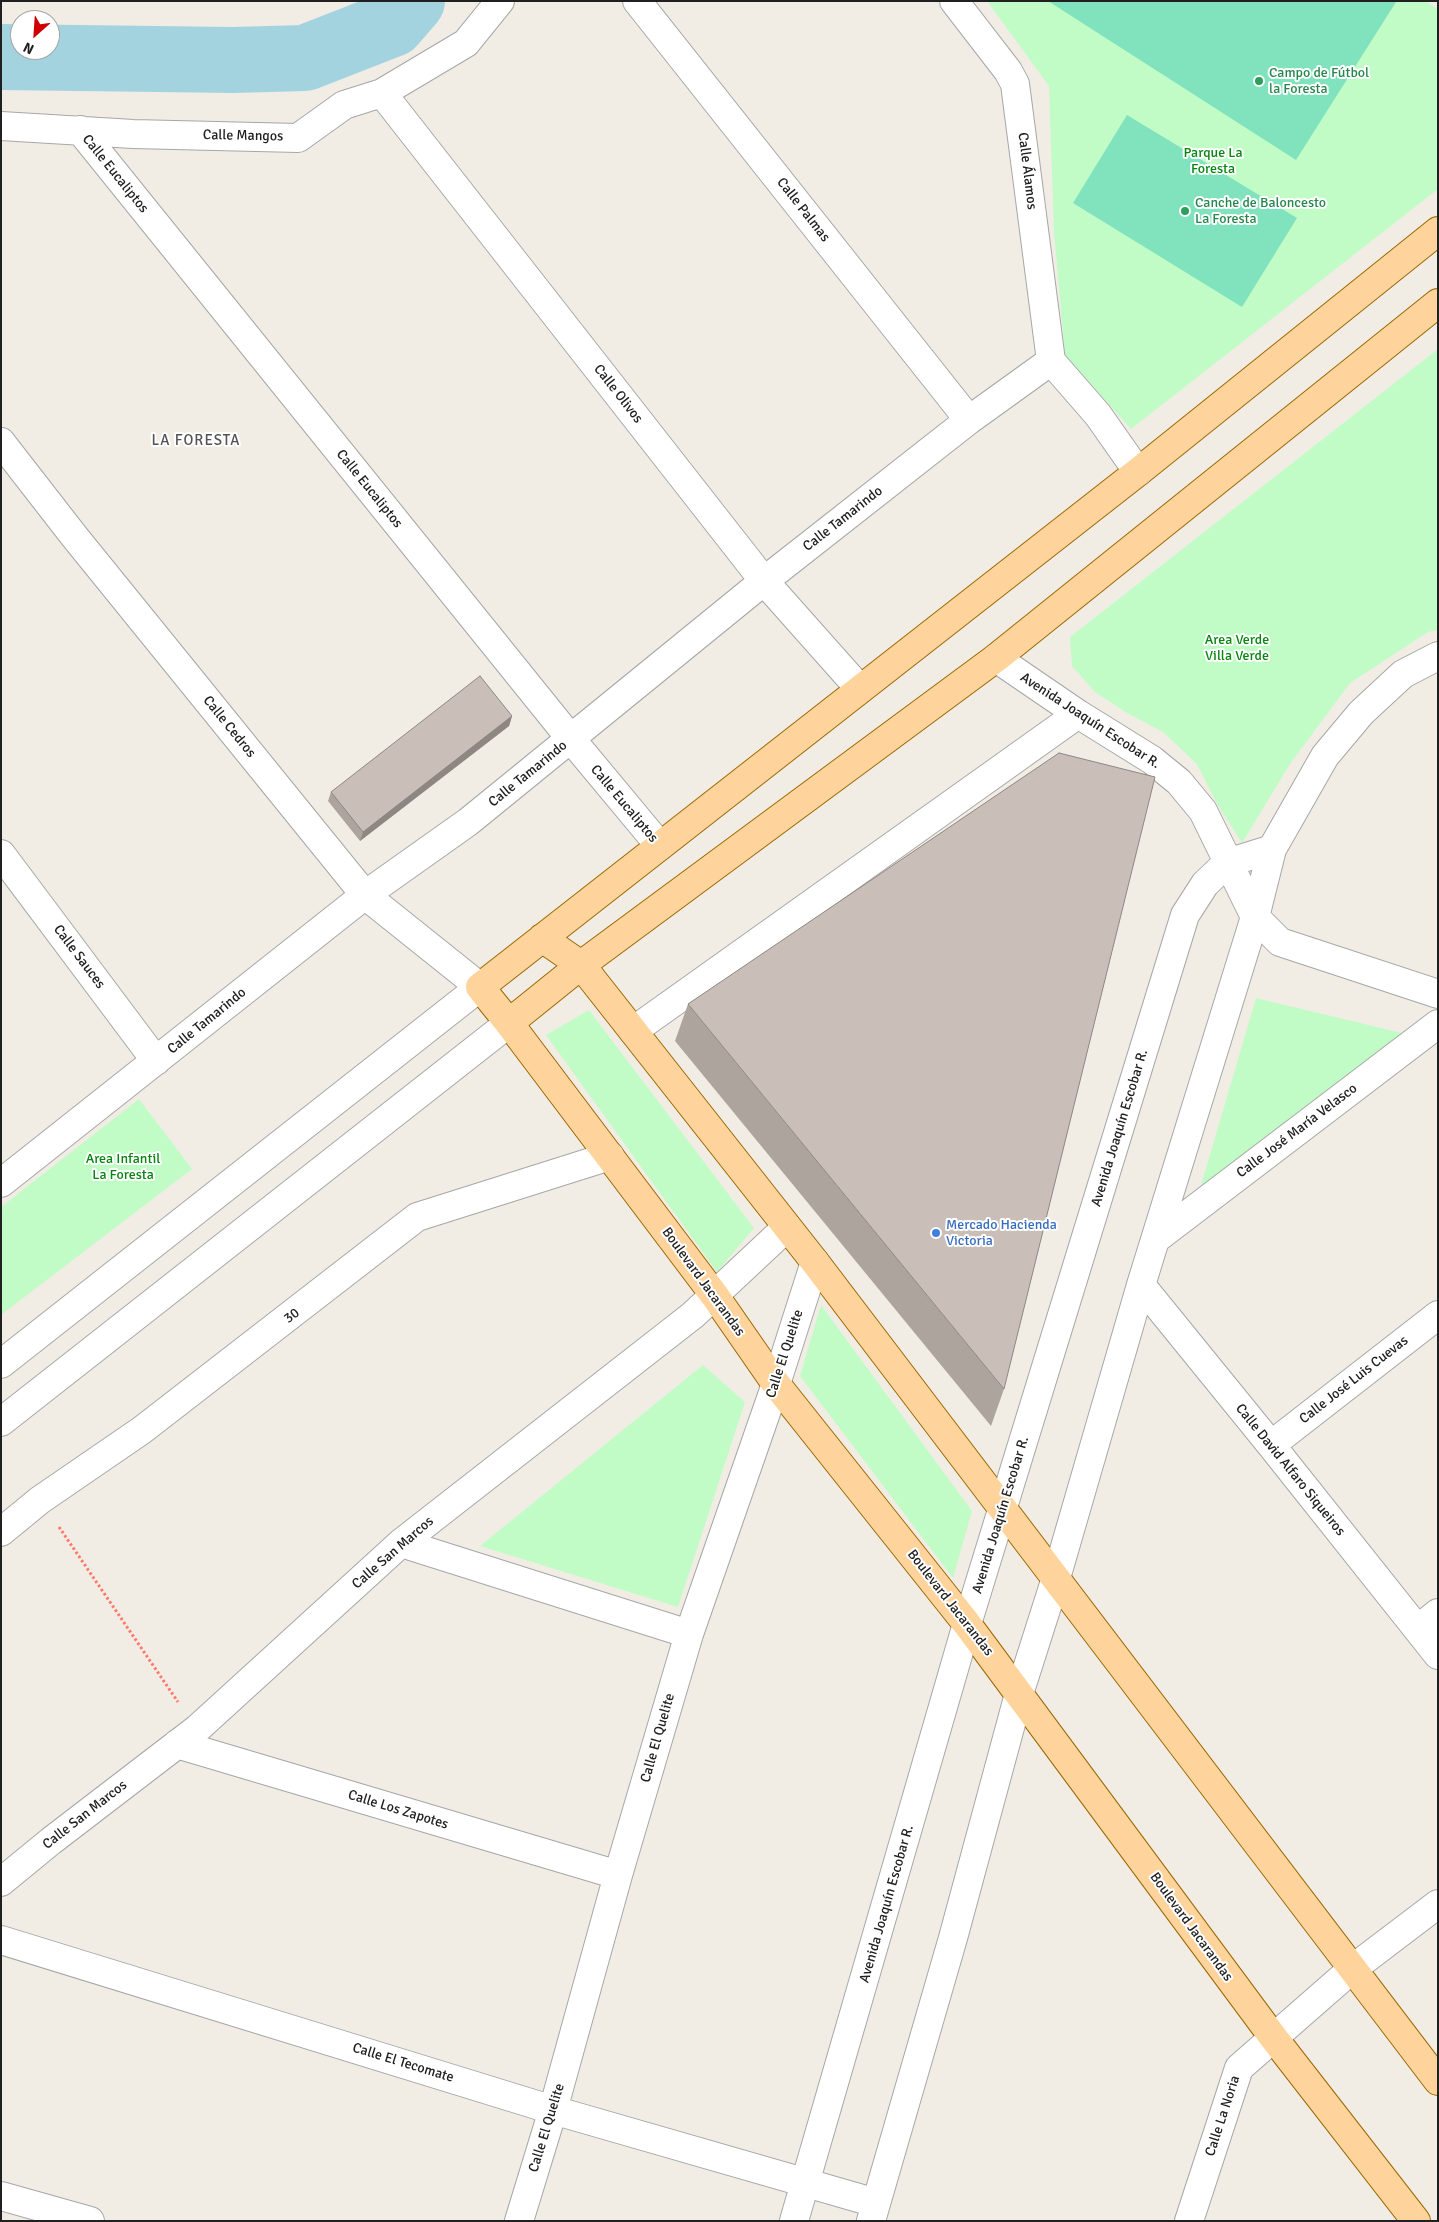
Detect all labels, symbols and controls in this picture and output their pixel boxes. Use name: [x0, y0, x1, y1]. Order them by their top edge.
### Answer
north arrow: [10, 10, 60, 60]
text: N: [21, 38, 37, 58]
place label: Campo de Fútbol la Foresta: [1269, 65, 1369, 98]
marker: Campo de Fútbol la Foresta: [1253, 75, 1265, 87]
street label: Calle Mangos: [203, 127, 283, 145]
street label: Calle Eucaliptos: [78, 131, 152, 217]
street label: Calle Álamos: [1014, 131, 1040, 211]
park label: Parque La Foresta: [1183, 145, 1243, 178]
street label: Calle Palmas: [773, 175, 833, 245]
place label: Canche de Baloncesto La Foresta: [1195, 195, 1326, 228]
marker: Canche de Baloncesto La Foresta: [1179, 205, 1191, 217]
street label: Calle Olivos: [590, 361, 646, 427]
district label: LA FORESTA: [150, 432, 242, 450]
street label: Calle Eucaliptos: [332, 446, 406, 532]
street label: Calle Tamarindo: [800, 483, 886, 555]
park label: Area Verde Villa Verde: [1205, 632, 1269, 664]
street label: Avenida Joaquín Escobar R.: [1017, 669, 1163, 773]
street label: Calle Cedros: [199, 693, 259, 761]
street label: Calle Tamarindo: [485, 737, 571, 811]
street label: Calle Eucaliptos: [587, 762, 661, 846]
street label: Calle Sauces: [50, 922, 108, 992]
street label: Calle Tamarindo: [164, 984, 250, 1058]
street label: Avenida Joaquín Escobar R.: [1088, 1047, 1152, 1209]
street label: Calle José María Velasco: [1233, 1080, 1361, 1182]
park label: Area Infantil La Foresta: [86, 1151, 160, 1184]
place label: Mercado Hacienda Victoria: [946, 1217, 1057, 1250]
street label: Boulevard Jacarandas: [658, 1224, 748, 1340]
marker: Mercado Hacienda Victoria: [930, 1227, 942, 1239]
street label: 30: [281, 1305, 303, 1327]
street label: Calle El Quelite: [763, 1308, 807, 1400]
street label: Calle José Luis Cuevas: [1296, 1332, 1412, 1428]
street label: Calle David Alfaro Siqueiros: [1232, 1401, 1348, 1539]
street label: Avenida Joaquín Escobar R.: [969, 1434, 1033, 1596]
street label: Calle San Marcos: [349, 1513, 437, 1593]
street label: Boulevard Jacarandas: [903, 1547, 997, 1659]
street label: Calle El Quelite: [637, 1692, 679, 1784]
street label: Calle San Marcos: [40, 1777, 130, 1853]
street label: Calle Los Zapotes: [346, 1787, 450, 1833]
street label: Avenida Joaquín Escobar R.: [856, 1823, 918, 1985]
street label: Boulevard Jacarandas: [1146, 1869, 1236, 1985]
street label: Calle El Tecomate: [350, 2040, 456, 2086]
street label: Calle La Noria: [1202, 2074, 1244, 2158]
street label: Calle El Quelite: [526, 2082, 568, 2174]

